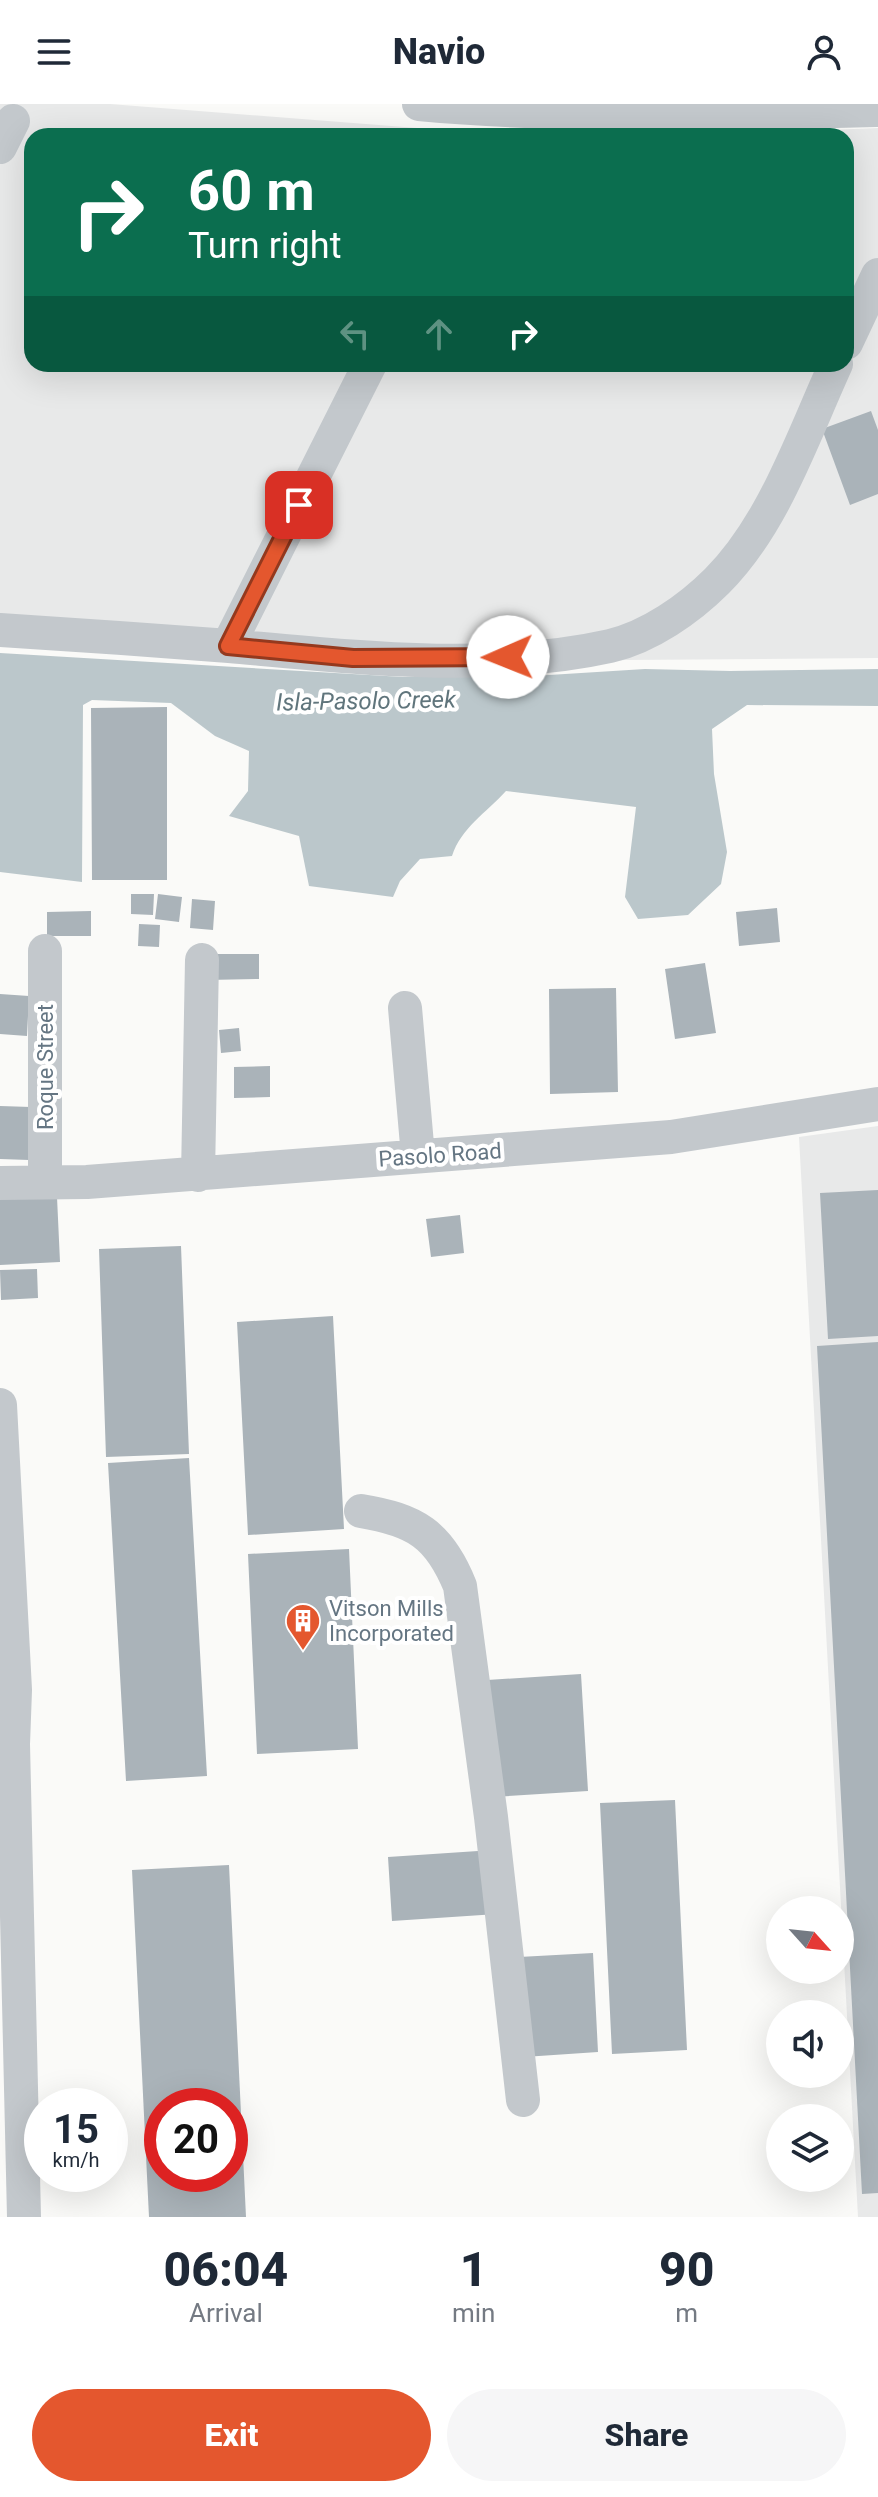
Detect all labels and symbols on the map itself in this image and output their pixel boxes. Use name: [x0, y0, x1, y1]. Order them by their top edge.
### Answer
pin: [265, 471, 333, 539]
position arrow: [466, 615, 550, 699]
water label: Isla-Pasolo Creek: [276, 685, 457, 717]
street label: Roque Street: [33, 1004, 58, 1130]
street label: Pasolo Road: [378, 1138, 502, 1172]
place label: Vitson Mills Incorporated: [329, 1596, 454, 1646]
building icon: Vitson Mills Incorporated: [284, 1602, 322, 1652]
north arrow: [766, 1896, 854, 1984]
speed limit sign: 20: [144, 2088, 248, 2192]

